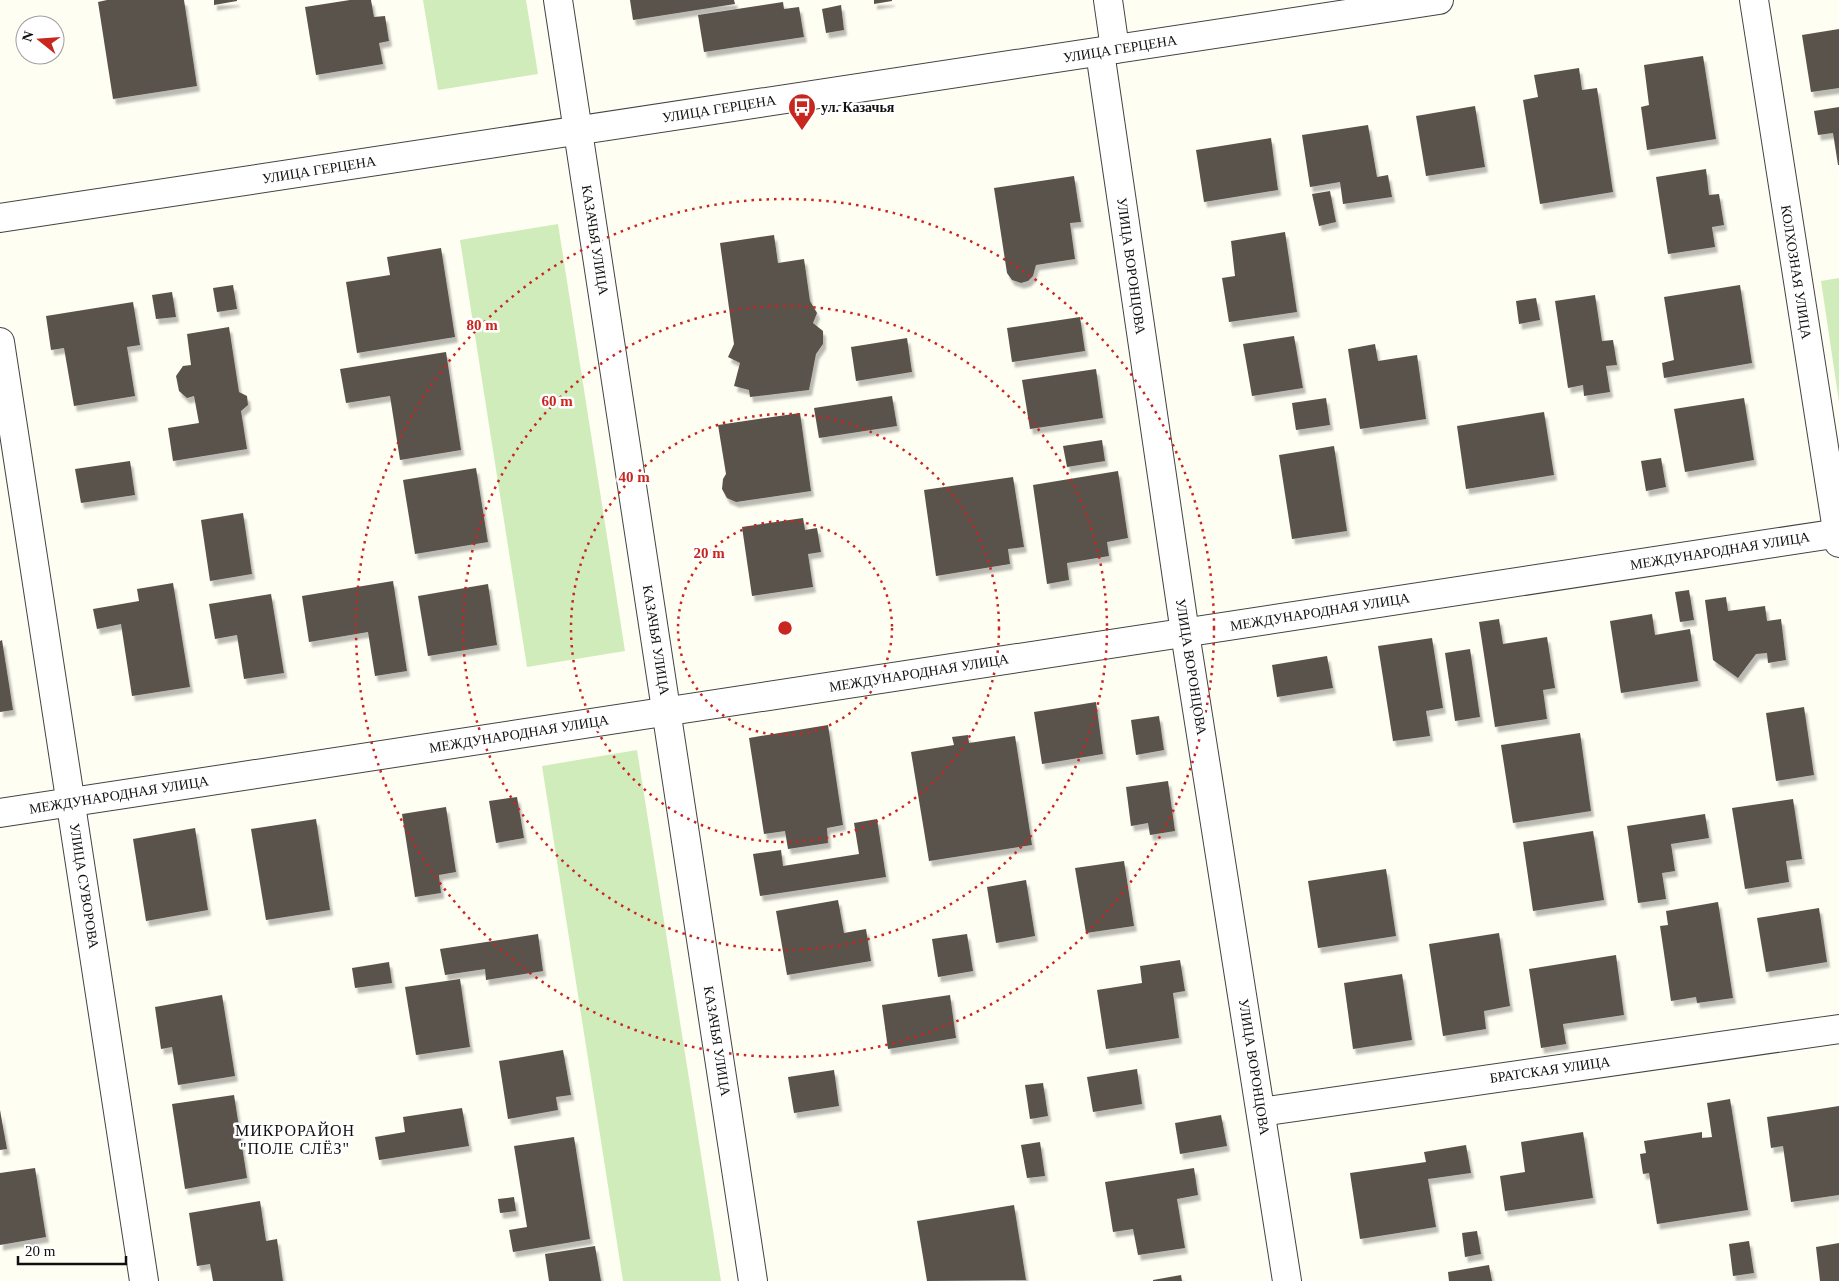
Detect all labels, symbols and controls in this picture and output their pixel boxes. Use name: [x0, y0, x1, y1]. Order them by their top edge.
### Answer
north arrow: [15, 15, 65, 65]
text: N: [19, 29, 37, 43]
street label: УЛИЦА ГЕРЦЕНА: [1062, 32, 1179, 65]
street label: УЛИЦА ГЕРЦЕНА: [661, 92, 778, 125]
bus stop icon: ул. Казачья: [787, 92, 817, 131]
place label: ул. Казачья: [821, 100, 895, 115]
street label: УЛИЦА ГЕРЦЕНА: [261, 153, 378, 186]
street label: КАЗАЧЬЯ УЛИЦА: [579, 184, 611, 297]
street label: УЛИЦА ВОРОНЦОВА: [1114, 197, 1148, 336]
street label: КОЛХОЗНАЯ УЛИЦА: [1778, 204, 1814, 341]
text: 80 m: [466, 317, 498, 333]
text: 60 m: [541, 393, 573, 409]
text: 40 m: [618, 469, 650, 485]
street label: МЕЖДУНАРОДНАЯ УЛИЦА: [1629, 529, 1812, 573]
text: 20 m: [693, 545, 725, 561]
street label: КАЗАЧЬЯ УЛИЦА: [640, 584, 672, 697]
street label: МЕЖДУНАРОДНАЯ УЛИЦА: [1229, 590, 1412, 634]
street label: УЛИЦА ВОРОНЦОВА: [1173, 598, 1209, 737]
centre of rings: [776, 619, 794, 637]
street label: МЕЖДУНАРОДНАЯ УЛИЦА: [828, 651, 1011, 695]
street label: МЕЖДУНАРОДНАЯ УЛИЦА: [428, 712, 611, 756]
street label: МЕЖДУНАРОДНАЯ УЛИЦА: [28, 773, 211, 817]
street label: УЛИЦА СУВОРОВА: [67, 822, 101, 951]
street label: КАЗАЧЬЯ УЛИЦА: [701, 985, 733, 1098]
street label: УЛИЦА ВОРОНЦОВА: [1236, 998, 1272, 1137]
street label: БРАТСКАЯ УЛИЦА: [1489, 1054, 1612, 1086]
district label: МИКРОРАЙОН "ПОЛЕ СЛЁЗ": [235, 1121, 355, 1157]
scale bar: [18, 1234, 125, 1266]
text: 20 m: [25, 1243, 56, 1259]

